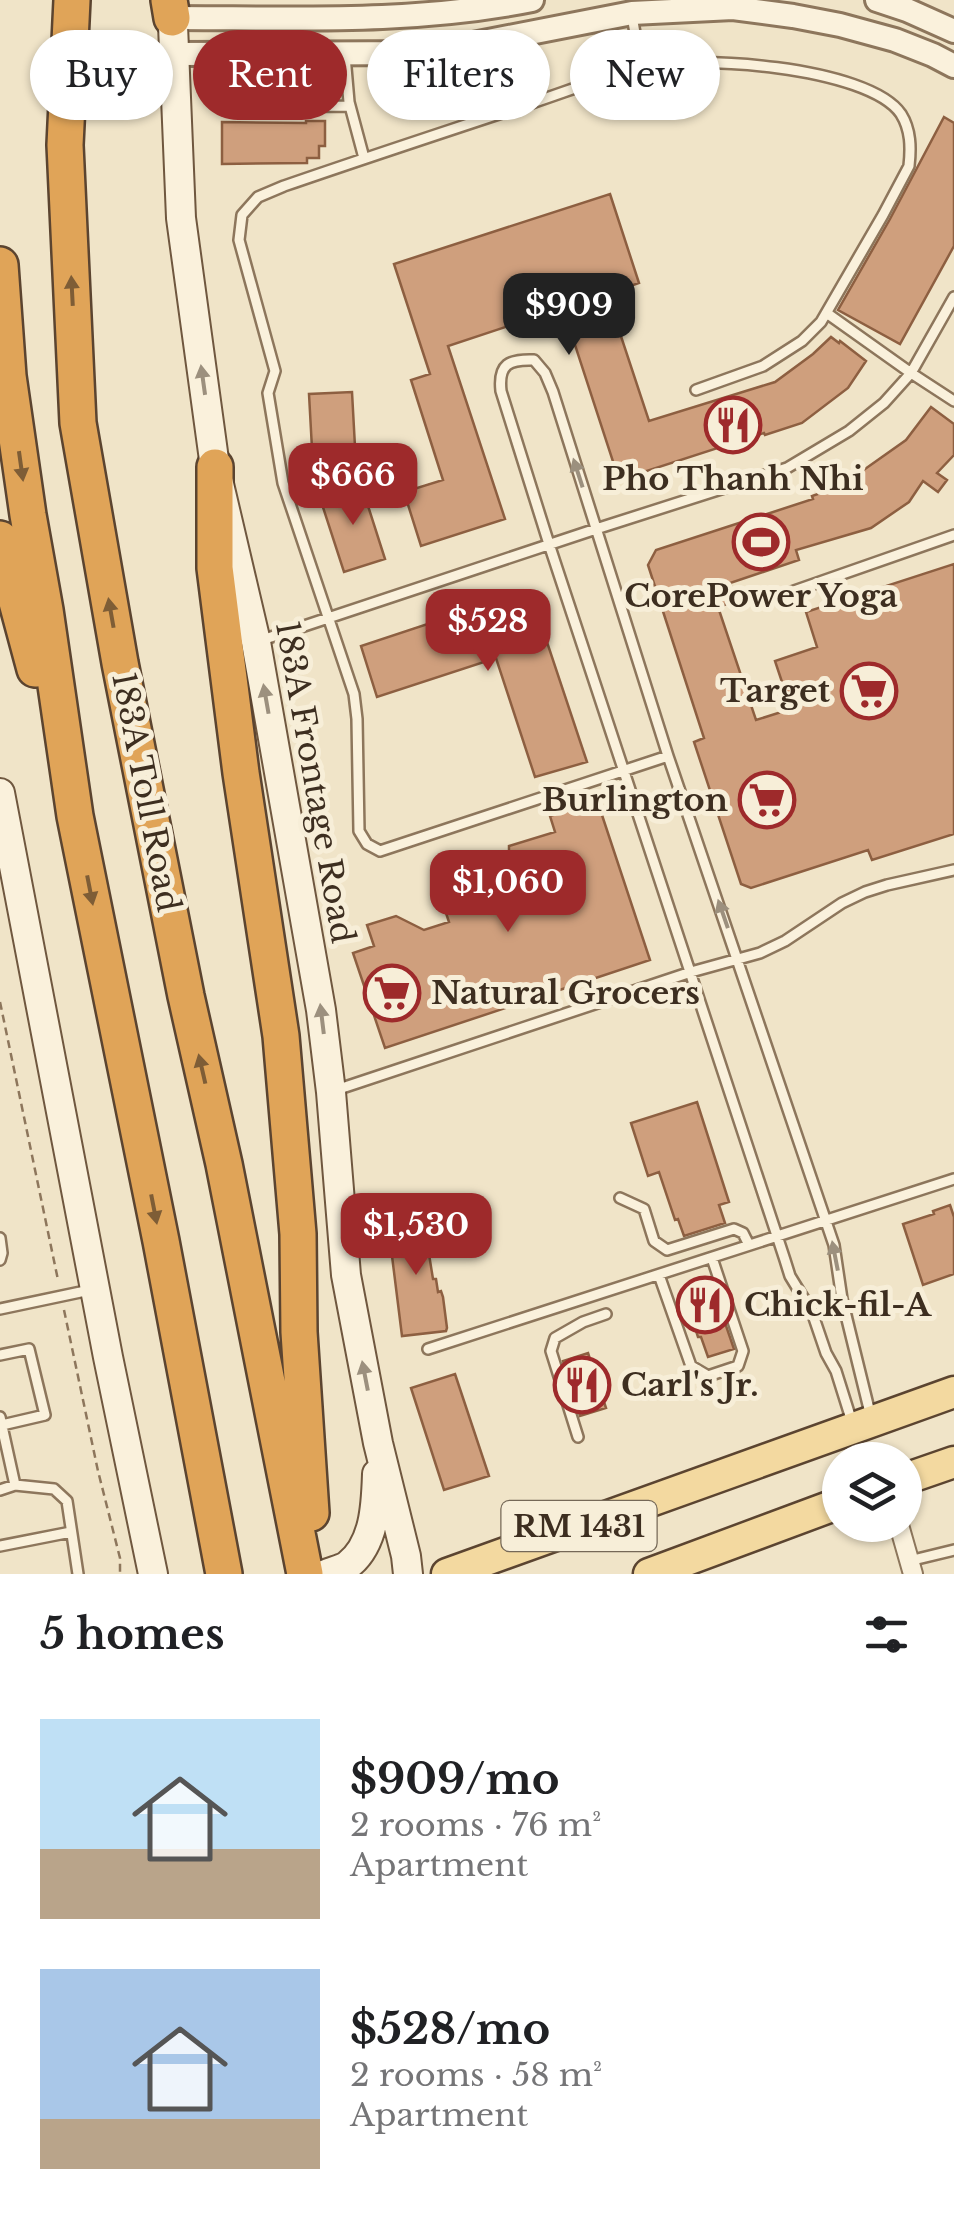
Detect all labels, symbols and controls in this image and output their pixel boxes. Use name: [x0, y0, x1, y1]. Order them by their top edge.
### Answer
chip: Buy: [30, 30, 173, 120]
chip: Rent: [193, 30, 347, 120]
chip: Filters: [367, 30, 550, 120]
chip: New: [570, 30, 720, 120]
pin: $909: [510, 273, 628, 358]
one-way arrow: [64, 275, 80, 307]
text: $909: [525, 285, 613, 325]
one-way arrow: [195, 364, 211, 396]
restaurant icon: Pho Thanh Nhi: [703, 395, 763, 455]
pin: $666: [294, 443, 412, 528]
one-way arrow: [13, 451, 29, 482]
text: $666: [310, 455, 396, 495]
one-way arrow: [570, 457, 585, 487]
place label: Pho Thanh Nhi: [602, 459, 864, 499]
sports icon: CorePower Yoga: [731, 512, 791, 572]
place label: CorePower Yoga: [624, 576, 898, 616]
pin: $528: [429, 589, 547, 674]
one-way arrow: [103, 597, 118, 629]
text: $528: [448, 601, 528, 641]
street label: 183A Frontage Road: [267, 618, 363, 946]
supermarket icon: Target: [839, 661, 899, 721]
street label: 183A Toll Road: [103, 669, 189, 915]
place label: Target: [720, 671, 831, 711]
one-way arrow: [258, 683, 273, 714]
supermarket icon: Burlington: [737, 770, 797, 830]
place label: Burlington: [542, 780, 728, 820]
pin: $1,060: [427, 850, 589, 935]
text: $1,060: [452, 862, 564, 902]
one-way arrow: [82, 875, 98, 906]
one-way arrow: [715, 899, 730, 929]
supermarket icon: Natural Grocers: [362, 963, 422, 1023]
place label: Natural Grocers: [431, 973, 700, 1013]
one-way arrow: [314, 1003, 330, 1034]
one-way arrow: [194, 1054, 209, 1085]
pin: $1,530: [335, 1193, 497, 1278]
one-way arrow: [147, 1194, 162, 1225]
text: $1,530: [363, 1205, 469, 1245]
one-way arrow: [827, 1240, 842, 1272]
restaurant icon: Chick-fil-A: [675, 1275, 735, 1335]
place label: Chick-fil-A: [744, 1285, 932, 1325]
restaurant icon: Carl's Jr.: [552, 1355, 612, 1415]
one-way arrow: [357, 1360, 373, 1391]
place label: Carl's Jr.: [621, 1365, 759, 1405]
map controls: [822, 1442, 922, 1542]
button: layers: [822, 1442, 922, 1542]
road number: RM 1431: [502, 1501, 656, 1551]
icon: filters: [859, 1607, 914, 1662]
text: 5 homes: [40, 1608, 224, 1660]
text: $909/mo: [350, 1753, 560, 1805]
icon: home: [120, 1759, 240, 1879]
text: 2 rooms · 76 m²: [350, 1805, 601, 1845]
text: Apartment: [350, 1845, 528, 1885]
text: $528/mo: [350, 2003, 550, 2055]
icon: home: [120, 2009, 240, 2129]
text: 2 rooms · 58 m²: [350, 2055, 602, 2095]
text: Apartment: [350, 2095, 528, 2135]

